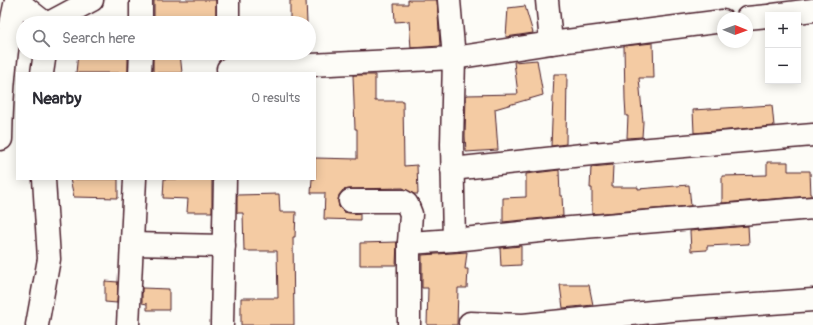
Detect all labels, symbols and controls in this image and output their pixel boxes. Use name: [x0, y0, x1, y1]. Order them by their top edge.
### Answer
north arrow: [717, 12, 753, 48]
map controls: [765, 12, 801, 84]
button: +: [765, 12, 801, 48]
search box: [16, 16, 316, 60]
icon: search: [30, 27, 52, 49]
text: Search here: [62, 29, 135, 48]
button: −: [765, 48, 801, 84]
text: Nearby: [32, 88, 81, 109]
text: 0 results: [251, 90, 300, 106]

